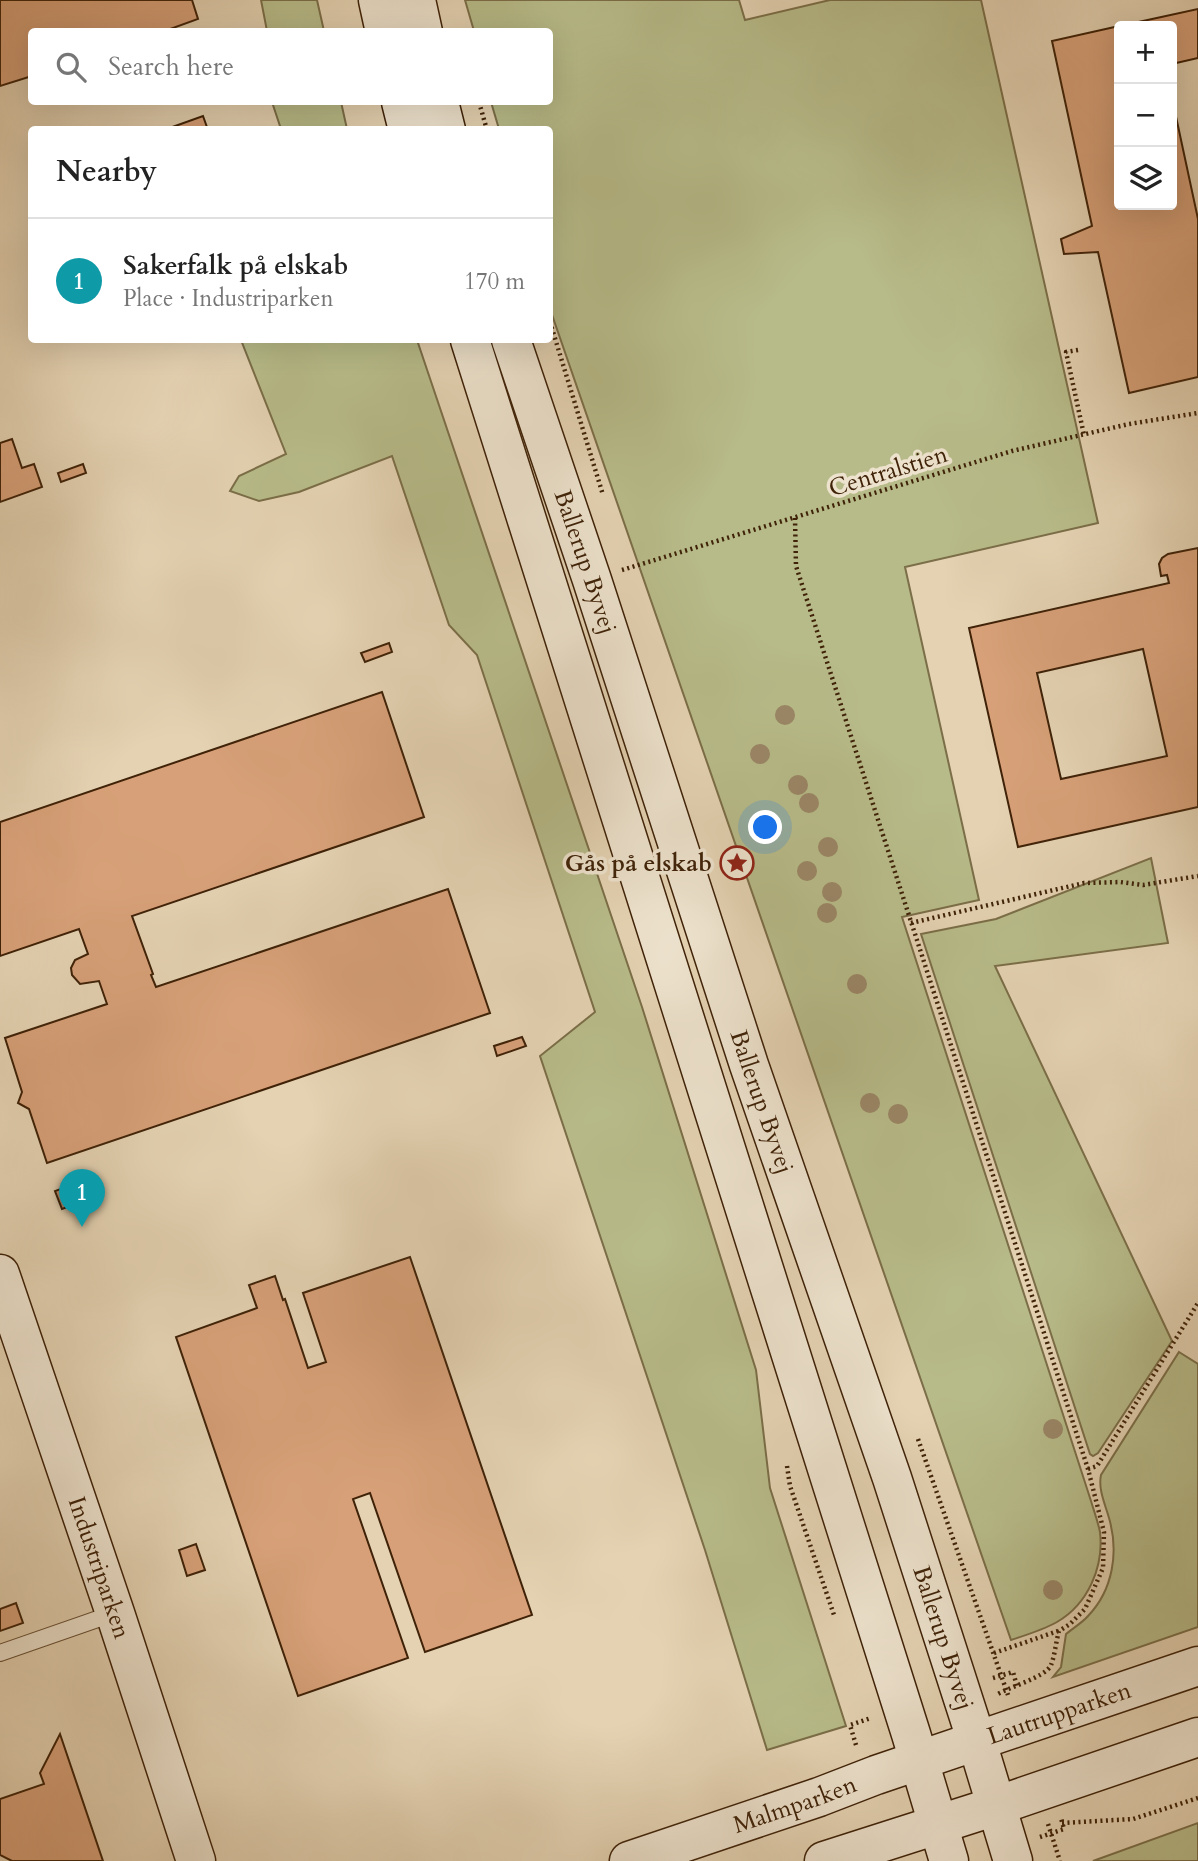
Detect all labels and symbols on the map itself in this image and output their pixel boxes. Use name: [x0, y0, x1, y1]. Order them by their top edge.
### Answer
street label: Centralstien: [825, 438, 952, 505]
street label: Ballerup Byvej: [546, 486, 624, 638]
your location: [748, 810, 782, 844]
place icon: Gås på elskab: [718, 844, 756, 882]
place label: Gås på elskab: [565, 847, 712, 880]
street label: Ballerup Byvej: [722, 1026, 801, 1178]
pin: 1: [59, 1169, 105, 1227]
street label: Industriparken: [60, 1492, 138, 1643]
street label: Ballerup Byvej: [904, 1562, 982, 1714]
street label: Lautrupparken: [983, 1674, 1136, 1753]
street label: Malmparken: [729, 1768, 862, 1842]

